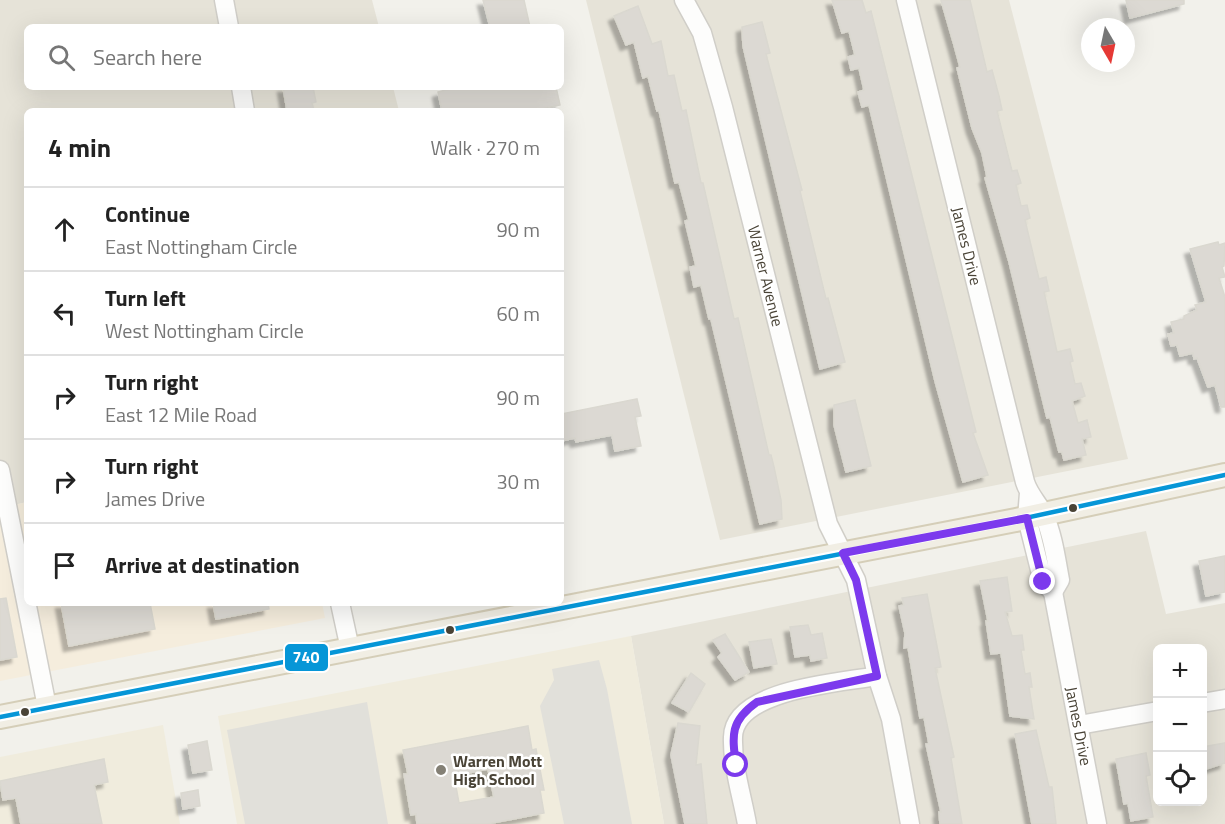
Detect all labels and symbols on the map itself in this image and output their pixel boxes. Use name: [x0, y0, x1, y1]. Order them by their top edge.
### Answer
north arrow: [1081, 18, 1135, 72]
street label: James Drive: [946, 204, 988, 288]
street label: Warner Avenue: [742, 223, 790, 329]
unlabelled marker: [1067, 502, 1079, 514]
route end: [1029, 568, 1055, 594]
unlabelled marker: [444, 624, 456, 636]
line badge: 740: [284, 643, 329, 672]
text: 740: [293, 645, 319, 669]
street label: James Drive: [1060, 684, 1098, 768]
unlabelled marker: [19, 706, 31, 718]
place label: Warren Mott High School: [453, 749, 542, 791]
route start: [722, 751, 748, 777]
marker: Warren Mott High School: [434, 763, 448, 777]

